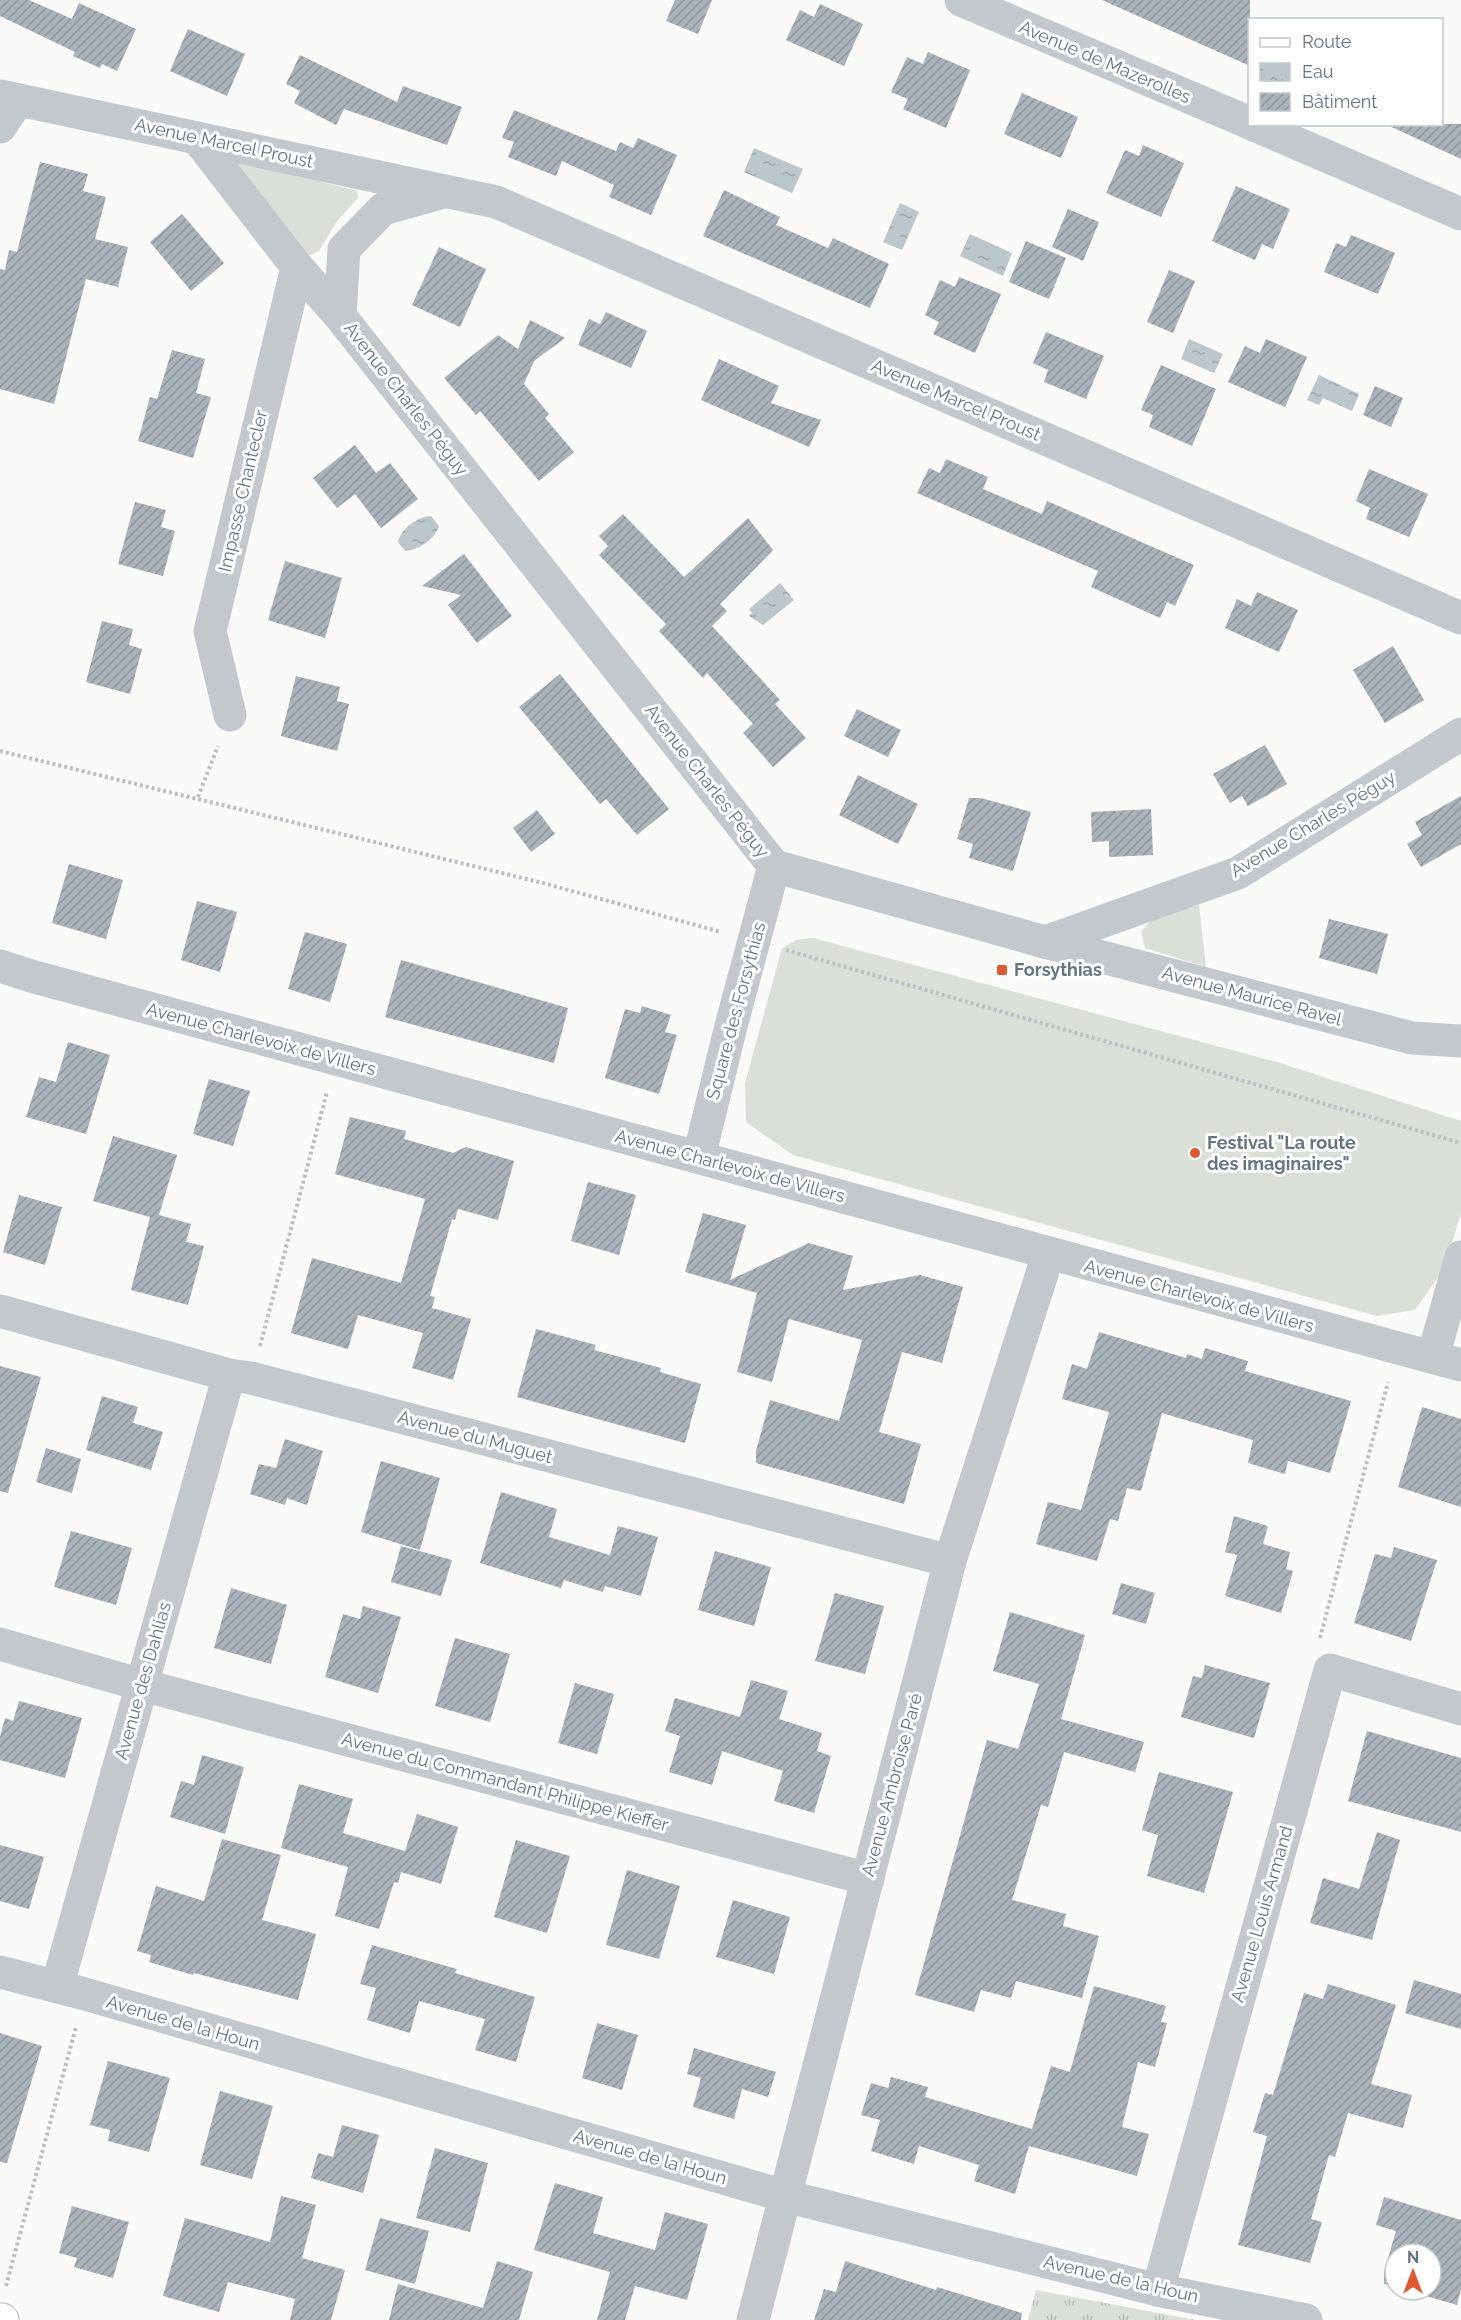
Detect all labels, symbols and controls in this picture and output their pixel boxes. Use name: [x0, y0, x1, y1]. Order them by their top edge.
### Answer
street label: Avenue de Mazerolles: [1016, 16, 1195, 107]
legend: [1248, 18, 1443, 126]
text: Route: [1302, 31, 1352, 52]
text: Eau: [1302, 61, 1333, 82]
text: Bâtiment: [1302, 91, 1377, 112]
street label: Avenue Marcel Proust: [133, 113, 315, 172]
street label: Avenue Charles Péguy: [340, 318, 473, 480]
street label: Avenue Marcel Proust: [868, 354, 1044, 445]
street label: Impasse Chantecler: [214, 407, 272, 574]
street label: Avenue Charles Péguy: [641, 700, 774, 862]
street label: Avenue Charles Péguy: [1226, 766, 1399, 881]
street label: Square des Forsythias: [702, 919, 769, 1102]
place label: Forsythias: [1014, 959, 1102, 980]
street label: Avenue Maurice Ravel: [1160, 961, 1344, 1030]
marker: Forsythias: [995, 963, 1009, 977]
street label: Avenue Charlevoix de Villers: [144, 998, 378, 1079]
street label: Avenue Charlevoix de Villers: [613, 1125, 847, 1206]
place label: Festival "La route des imaginaires": [1207, 1132, 1356, 1174]
marker: Festival "La route des imaginaires": [1188, 1146, 1202, 1160]
street label: Avenue Charlevoix de Villers: [1082, 1255, 1316, 1336]
street label: Avenue du Muguet: [396, 1406, 555, 1467]
street label: Avenue des Dahlias: [110, 1599, 175, 1762]
street label: Avenue Ambroise Paré: [857, 1690, 926, 1879]
street label: Avenue du Commandant Philippe Kieffer: [339, 1728, 672, 1836]
street label: Avenue Louis Armand: [1226, 1823, 1297, 2005]
street label: Avenue de la Houn: [104, 1991, 262, 2054]
street label: Avenue de la Houn: [571, 2125, 729, 2188]
north arrow: [1383, 2242, 1443, 2302]
text: N: [1407, 2248, 1419, 2267]
street label: Avenue de la Houn: [1042, 2250, 1201, 2307]

